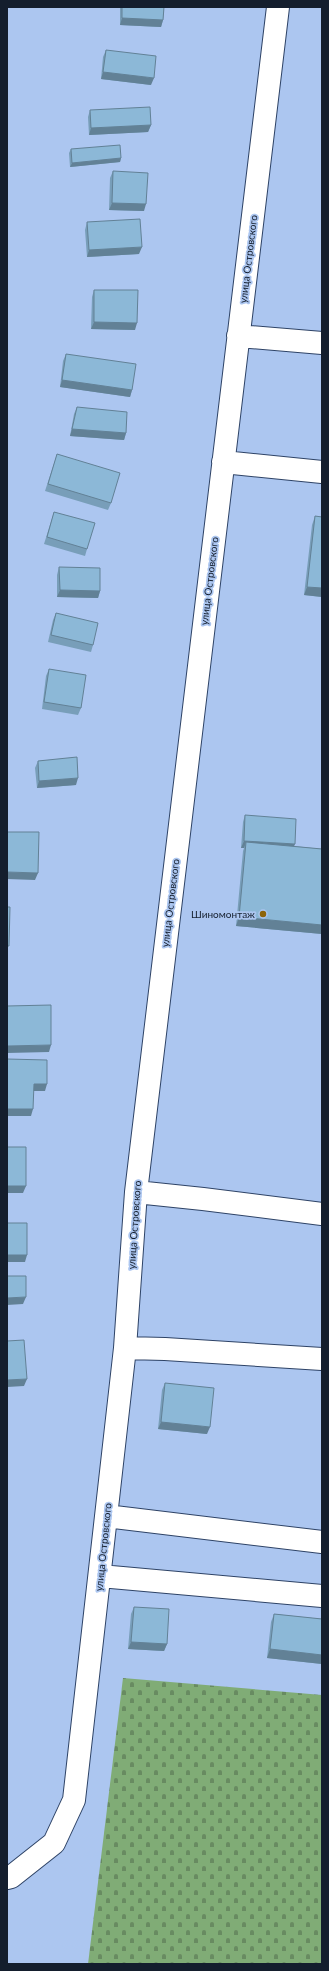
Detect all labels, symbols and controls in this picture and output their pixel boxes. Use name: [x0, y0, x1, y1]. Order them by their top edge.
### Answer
street label: улица Островского: [237, 214, 259, 304]
street label: улица Островского: [198, 536, 220, 626]
street label: улица Островского: [159, 858, 181, 948]
place label: Шиномонтаж: [191, 908, 255, 920]
marker: Шиномонтаж: [258, 909, 268, 919]
street label: улица Островского: [125, 1180, 143, 1270]
street label: улица Островского: [92, 1502, 114, 1592]

